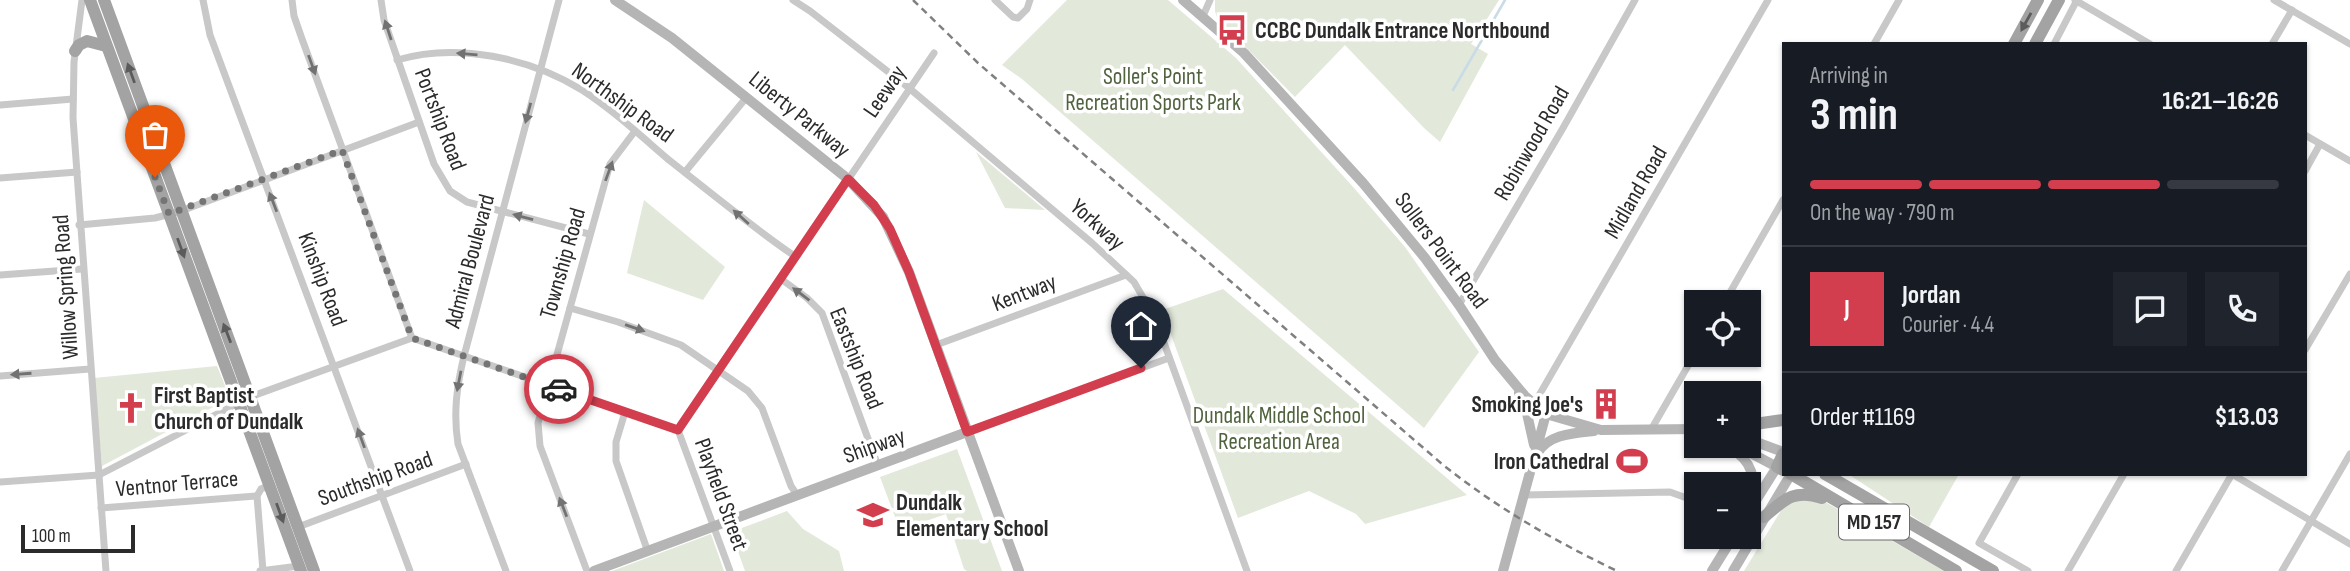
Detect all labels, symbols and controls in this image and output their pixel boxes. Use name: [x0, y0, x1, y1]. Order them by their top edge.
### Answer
one-way arrow: [2020, 12, 2032, 32]
bus stop icon: CCBC Dundalk Entrance Northbound: [1215, 13, 1249, 47]
place label: CCBC Dundalk Entrance Northbound: [1255, 17, 1550, 45]
one-way arrow: [382, 19, 392, 40]
one-way arrow: [456, 48, 478, 59]
one-way arrow: [306, 55, 317, 76]
street label: Northship Road: [566, 57, 679, 149]
street label: Leeway: [857, 60, 912, 123]
text: Arriving in: [1810, 62, 1888, 90]
one-way arrow: [125, 63, 136, 84]
park label: Soller's Point Recreation Sports Park: [1065, 63, 1241, 117]
street label: Portship Road: [408, 64, 472, 174]
street label: Liberty Parkway: [743, 66, 856, 164]
street label: Robinwood Road: [1488, 81, 1576, 206]
text: 16:21–16:26: [2162, 86, 2279, 117]
text: 3 min: [1810, 88, 1898, 143]
one-way arrow: [522, 102, 533, 124]
pin: [125, 105, 185, 177]
icon: bag: [136, 116, 174, 154]
street label: Midland Road: [1598, 141, 1674, 244]
one-way arrow: [603, 161, 614, 182]
street label: Sollers Point Road: [1389, 187, 1494, 314]
one-way arrow: [267, 191, 278, 212]
street label: Admiral Boulevard: [438, 191, 501, 332]
street label: Yorkway: [1064, 193, 1130, 256]
text: On the way · 790 m: [1810, 199, 1955, 227]
street label: Township Road: [534, 205, 592, 322]
one-way arrow: [732, 209, 750, 225]
one-way arrow: [512, 211, 534, 222]
street label: Willow Spring Road: [47, 214, 85, 360]
street label: Kinship Road: [291, 228, 353, 330]
one-way arrow: [176, 237, 187, 258]
street label: Kentway: [988, 268, 1061, 318]
button: chat: [2113, 272, 2187, 346]
button: phone: [2205, 272, 2279, 346]
text: Jordan: [1902, 280, 1960, 311]
one-way arrow: [792, 287, 811, 301]
map controls: [1684, 290, 1761, 549]
button: locate: [1684, 290, 1761, 367]
text: J: [1844, 294, 1850, 325]
pin: [1111, 296, 1171, 368]
street label: Eastship Road: [823, 304, 889, 413]
icon: home: [1122, 307, 1160, 345]
text: Courier · 4.4: [1902, 311, 1994, 339]
one-way arrow: [221, 322, 232, 343]
one-way arrow: [624, 323, 645, 334]
courier: [524, 354, 594, 424]
one-way arrow: [9, 369, 31, 380]
one-way arrow: [453, 370, 464, 392]
icon: car: [540, 370, 578, 408]
button: +: [1684, 381, 1761, 458]
place label: First Baptist Church of Dundalk: [154, 382, 304, 436]
building icon: Smoking Joe's: [1589, 387, 1623, 421]
church icon: First Baptist Church of Dundalk: [114, 391, 148, 425]
place label: Smoking Joe's: [1471, 391, 1583, 419]
park label: Dundalk Middle School Recreation Area: [1193, 402, 1365, 456]
text: Order #1169: [1810, 402, 1916, 433]
text: $13.03: [2215, 402, 2279, 433]
street label: Shipway: [840, 422, 909, 470]
one-way arrow: [355, 428, 366, 449]
street label: Playfield Street: [688, 435, 754, 554]
sports icon: Iron Cathedral: [1615, 444, 1649, 478]
street label: Southship Road: [314, 445, 436, 513]
place label: Iron Cathedral: [1494, 448, 1609, 476]
street label: Ventnor Terrace: [115, 465, 239, 503]
button: −: [1684, 472, 1761, 549]
place label: Dundalk Elementary School: [896, 489, 1048, 543]
one-way arrow: [557, 497, 568, 518]
school or university icon: Dundalk Elementary School: [856, 498, 890, 532]
one-way arrow: [275, 502, 286, 523]
road number: MD 157: [1839, 504, 1909, 540]
scale bar: [21, 522, 135, 554]
text: 100 m: [32, 525, 71, 548]

